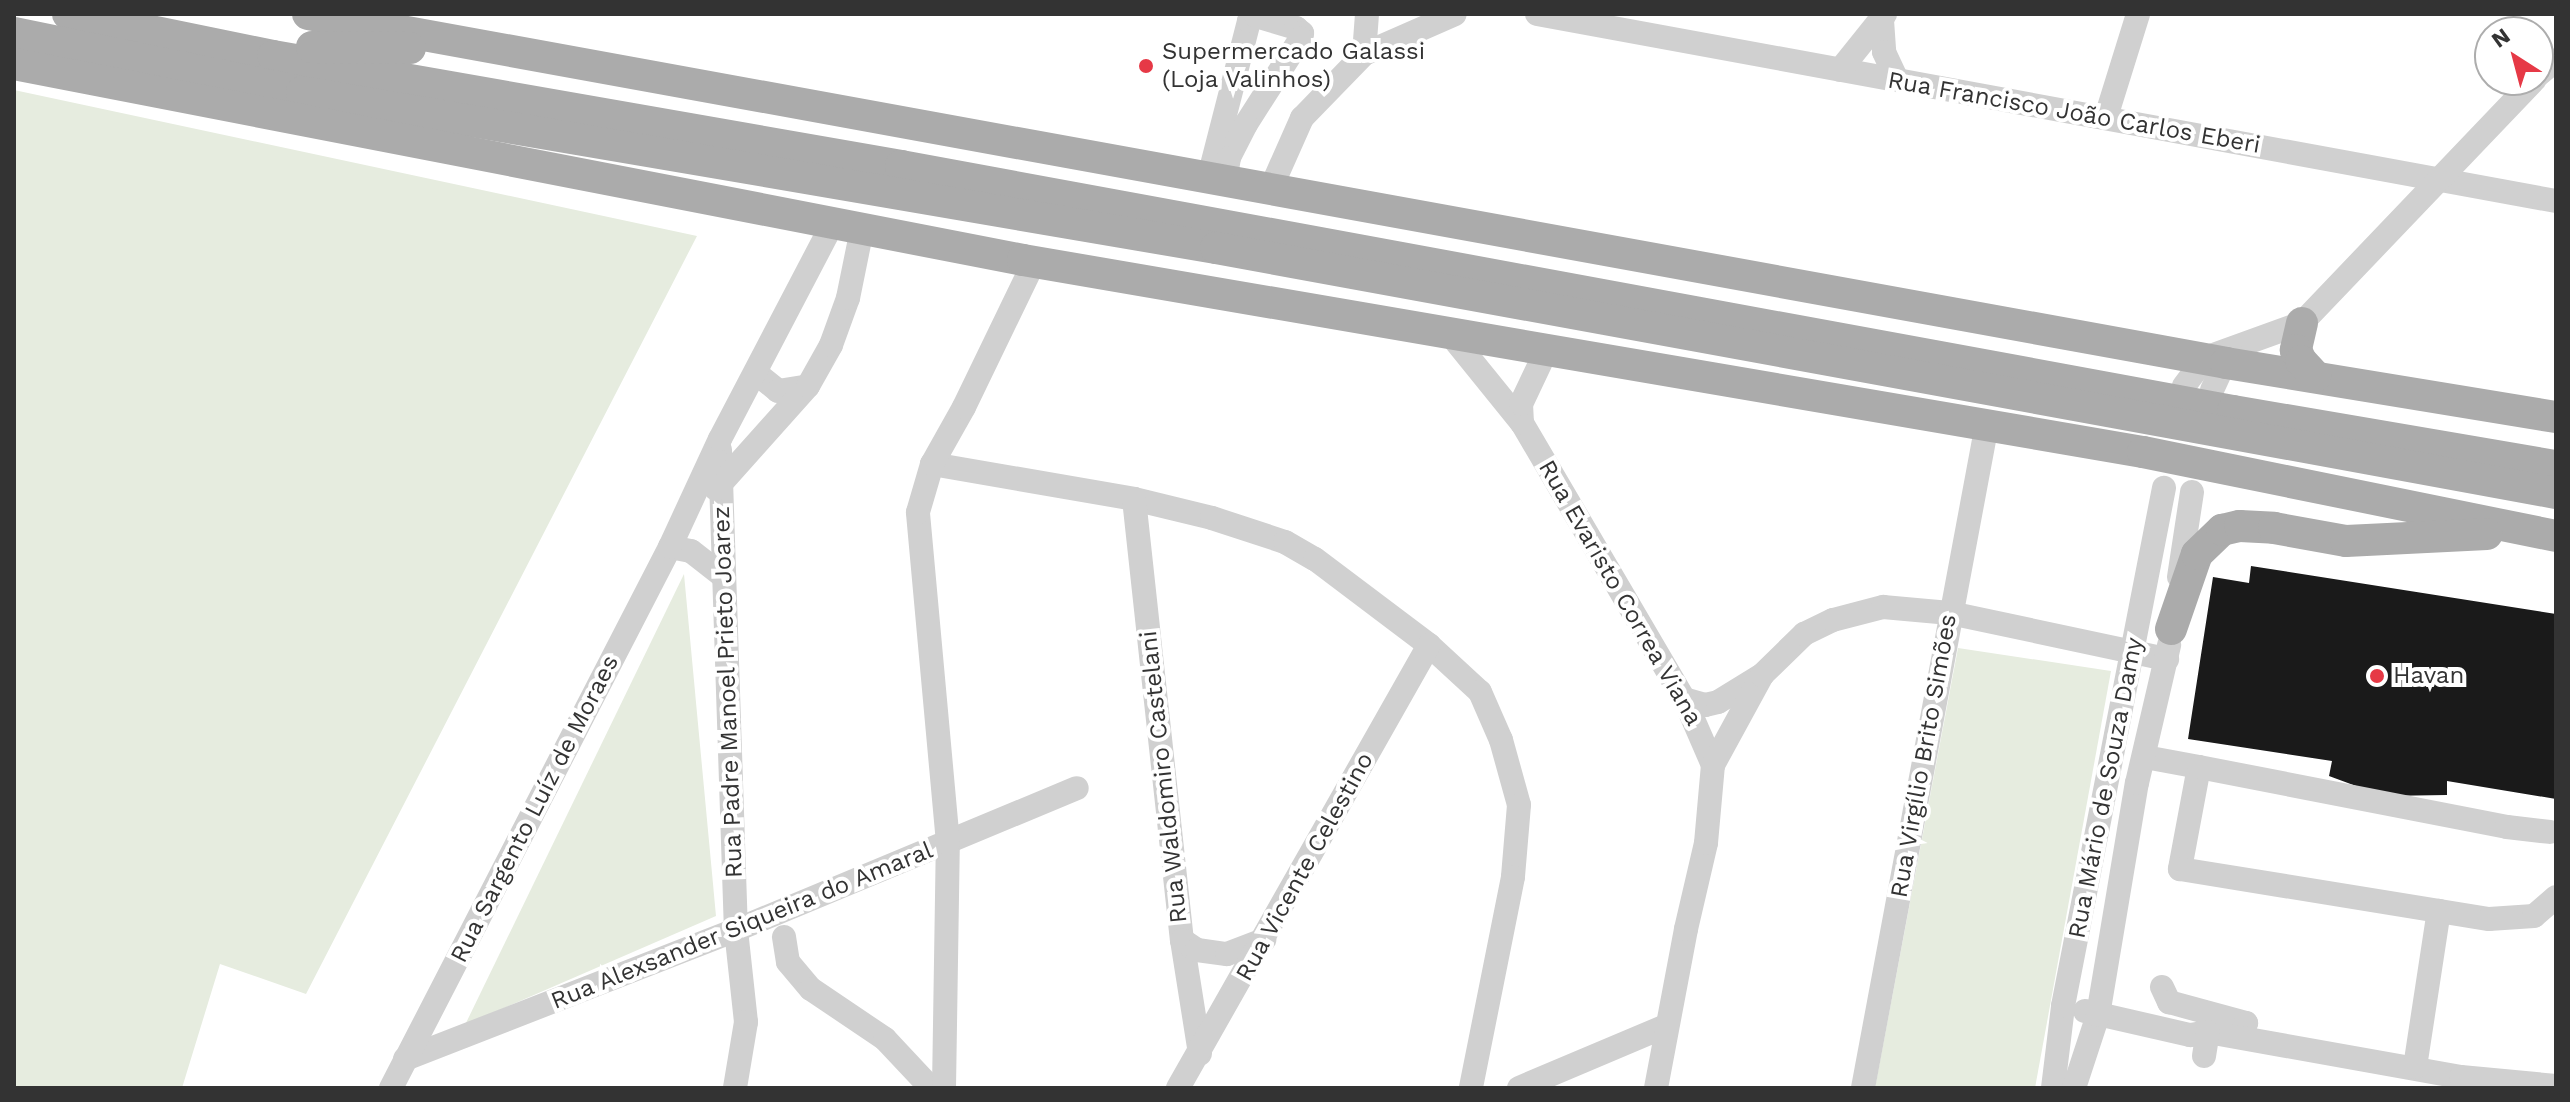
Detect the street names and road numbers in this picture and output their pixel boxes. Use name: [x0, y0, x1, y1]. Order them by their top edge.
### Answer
street label: Rua Francisco João Carlos Eberi: [1885, 66, 2263, 160]
street label: Rua Evaristo Correa Viana: [1532, 454, 1708, 732]
street label: Rua Padre Manoel Prieto Joarez: [707, 505, 749, 879]
street label: Rua Virgílio Brito Simões: [1885, 611, 1963, 901]
street label: Rua Waldomiro Castelani: [1134, 629, 1194, 925]
street label: Rua Mário de Souza Damy: [2063, 635, 2149, 941]
street label: Rua Sargento Luíz de Moraes: [445, 650, 625, 968]
street label: Rua Vicente Celestino: [1230, 747, 1380, 987]
street label: Rua Alexsander Siqueira do Amaral: [545, 835, 939, 1017]

